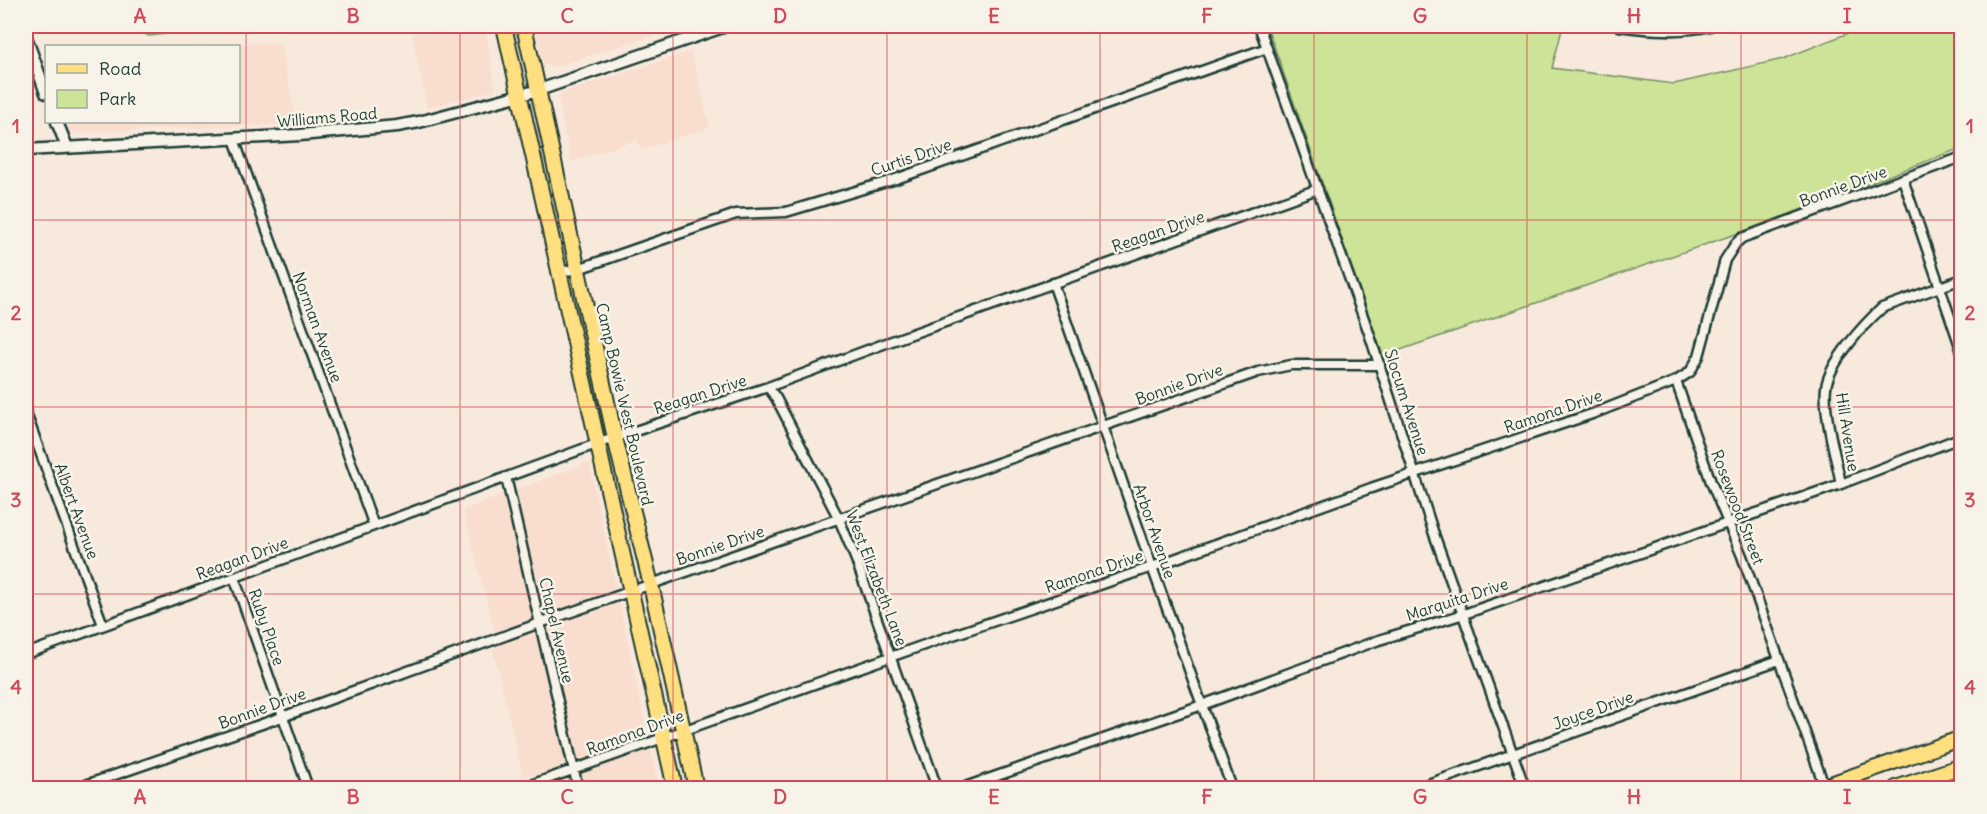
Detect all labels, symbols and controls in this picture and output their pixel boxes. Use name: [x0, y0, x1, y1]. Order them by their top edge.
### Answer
text: A: [134, 3, 147, 28]
text: B: [346, 3, 360, 28]
text: C: [560, 3, 574, 28]
text: D: [773, 3, 787, 28]
text: E: [988, 3, 1000, 28]
text: F: [1201, 3, 1213, 28]
text: G: [1413, 3, 1427, 28]
text: H: [1627, 3, 1641, 28]
text: I: [1843, 3, 1852, 28]
legend: [45, 45, 240, 123]
text: Road: [99, 57, 142, 80]
text: Park: [99, 87, 136, 110]
street label: Williams Road: [276, 103, 378, 131]
text: 1: [12, 113, 20, 138]
text: 1: [1966, 113, 1974, 138]
street label: Curtis Drive: [868, 134, 954, 180]
street label: Bonnie Drive: [1796, 161, 1890, 211]
street label: Reagan Drive: [1109, 206, 1207, 256]
street label: Norman Avenue: [289, 269, 347, 385]
text: 2: [11, 300, 22, 325]
text: 2: [1965, 300, 1976, 325]
street label: Camp Bowie West Boulevard: [592, 301, 658, 507]
street label: Slocum Avenue: [1380, 346, 1434, 458]
street label: Bonnie Drive: [1132, 359, 1226, 409]
street label: Reagan Drive: [651, 370, 749, 418]
street label: Ramona Drive: [1501, 385, 1605, 437]
street label: Hill Avenue: [1832, 391, 1864, 473]
street label: Rosewood Street: [1707, 447, 1769, 568]
street label: Albert Avenue: [50, 460, 104, 562]
street label: Arbor Avenue: [1129, 481, 1181, 581]
text: 3: [10, 487, 22, 512]
text: 3: [1964, 487, 1976, 512]
street label: West Elizabeth Lane: [842, 507, 912, 649]
street label: Bonnie Drive: [673, 521, 767, 569]
street label: Reagan Drive: [193, 532, 291, 584]
street label: Ramona Drive: [1042, 545, 1146, 597]
street label: Marquita Drive: [1403, 573, 1511, 625]
street label: Chapel Avenue: [535, 575, 579, 685]
street label: Ruby Place: [245, 586, 289, 668]
text: 4: [10, 674, 22, 699]
text: 4: [1964, 674, 1976, 699]
street label: Bonnie Drive: [215, 683, 309, 733]
street label: Joyce Drive: [1550, 686, 1636, 734]
street label: Ramona Drive: [584, 705, 686, 759]
text: A: [134, 784, 147, 809]
text: B: [346, 784, 360, 809]
text: C: [560, 784, 574, 809]
text: D: [773, 784, 787, 809]
text: E: [988, 784, 1000, 809]
text: F: [1201, 784, 1213, 809]
text: G: [1413, 784, 1427, 809]
text: H: [1627, 784, 1641, 809]
text: I: [1843, 784, 1852, 809]

